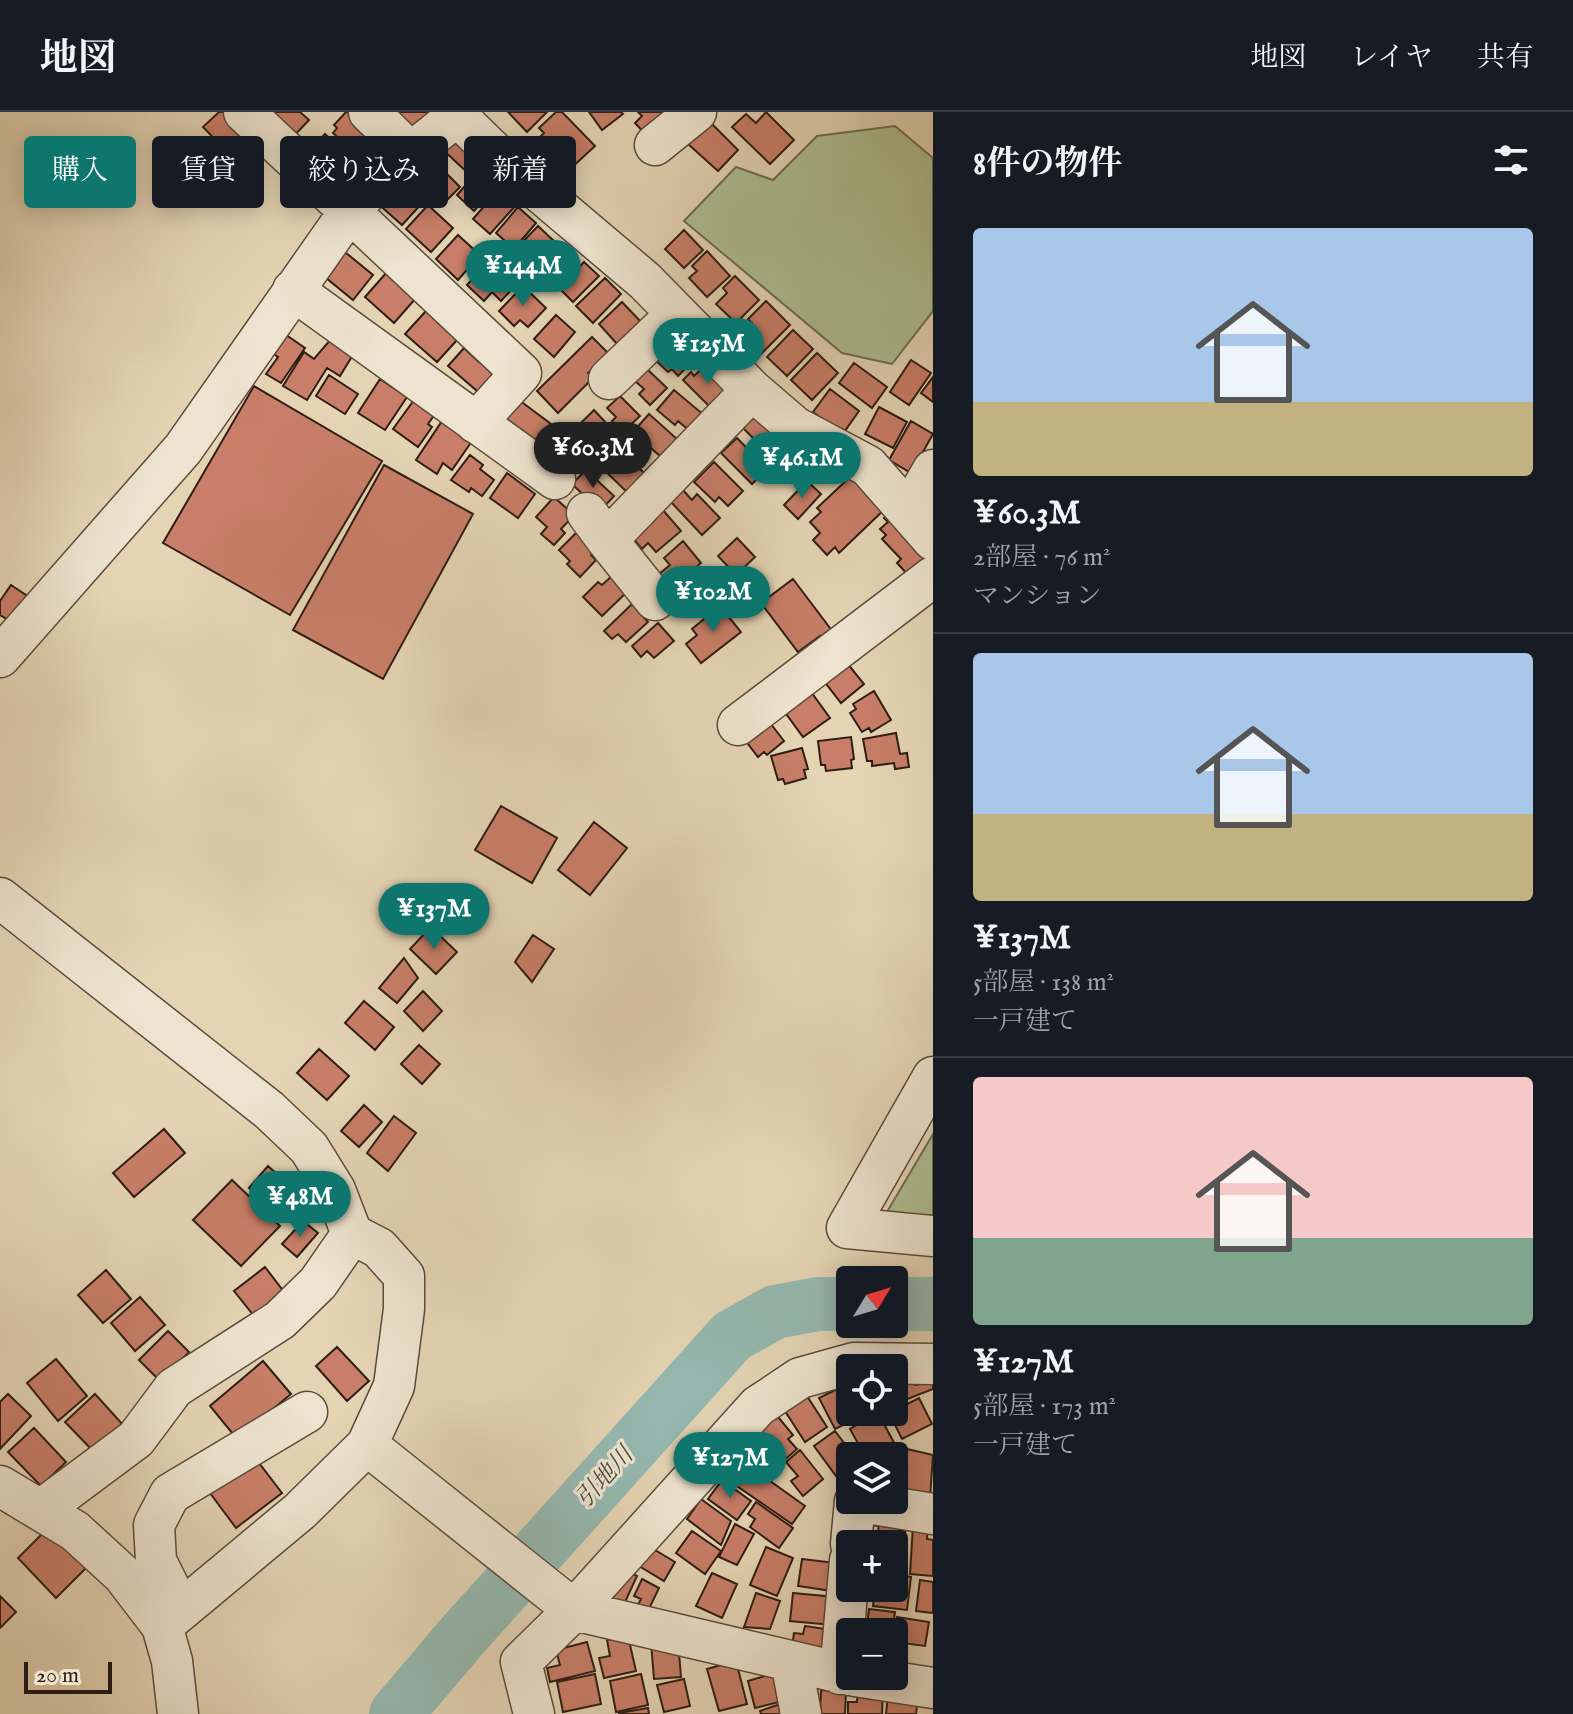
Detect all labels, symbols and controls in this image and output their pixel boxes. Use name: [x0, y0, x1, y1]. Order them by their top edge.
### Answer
text: 地図: [40, 36, 116, 84]
text: 地図: [1250, 41, 1306, 76]
text: レイヤ: [1350, 41, 1433, 76]
text: 共有: [1477, 41, 1533, 76]
chip: 購入: [24, 136, 136, 208]
chip: 賃貸: [152, 136, 264, 208]
chip: 絞り込み: [280, 136, 448, 208]
chip: 新着: [464, 136, 576, 208]
icon: filters: [1489, 138, 1533, 182]
text: 8件の物件: [973, 143, 1122, 186]
pin: ¥144M: [467, 240, 579, 308]
text: ¥144M: [484, 249, 562, 282]
icon: home: [1181, 280, 1325, 424]
pin: ¥125M: [652, 318, 764, 386]
text: ¥125M: [671, 327, 745, 360]
pin: ¥60.3M: [528, 422, 658, 490]
text: ¥60.3M: [552, 431, 634, 464]
pin: ¥46.1M: [737, 432, 867, 500]
text: ¥46.1M: [761, 441, 843, 474]
text: ¥60.3M: [973, 492, 1081, 535]
text: 2部屋 · 76 m²: [973, 541, 1110, 574]
pin: ¥102M: [657, 566, 769, 634]
text: ¥102M: [674, 575, 752, 608]
text: マンション: [973, 580, 1102, 613]
icon: home: [1181, 705, 1325, 849]
pin: ¥137M: [378, 883, 490, 951]
text: ¥137M: [397, 892, 471, 925]
text: ¥137M: [973, 917, 1071, 960]
text: 5部屋 · 138 m²: [973, 966, 1114, 999]
text: 一戸建て: [973, 1005, 1077, 1038]
icon: home: [1181, 1129, 1325, 1273]
pin: ¥48M: [253, 1171, 347, 1239]
text: ¥48M: [267, 1180, 333, 1213]
north arrow: [836, 1266, 908, 1338]
map controls: [836, 1266, 908, 1690]
text: ¥127M: [973, 1341, 1074, 1384]
button: locate: [836, 1354, 908, 1426]
text: 5部屋 · 173 m²: [973, 1390, 1116, 1423]
text: 一戸建て: [973, 1429, 1077, 1462]
pin: ¥127M: [674, 1432, 786, 1500]
water label: 引地川: [569, 1439, 643, 1515]
text: ¥127M: [691, 1441, 769, 1474]
button: layers: [836, 1442, 908, 1514]
button: +: [836, 1530, 908, 1602]
button: −: [836, 1618, 908, 1690]
scale bar: [24, 1658, 112, 1694]
text: 20 m: [36, 1662, 79, 1690]

